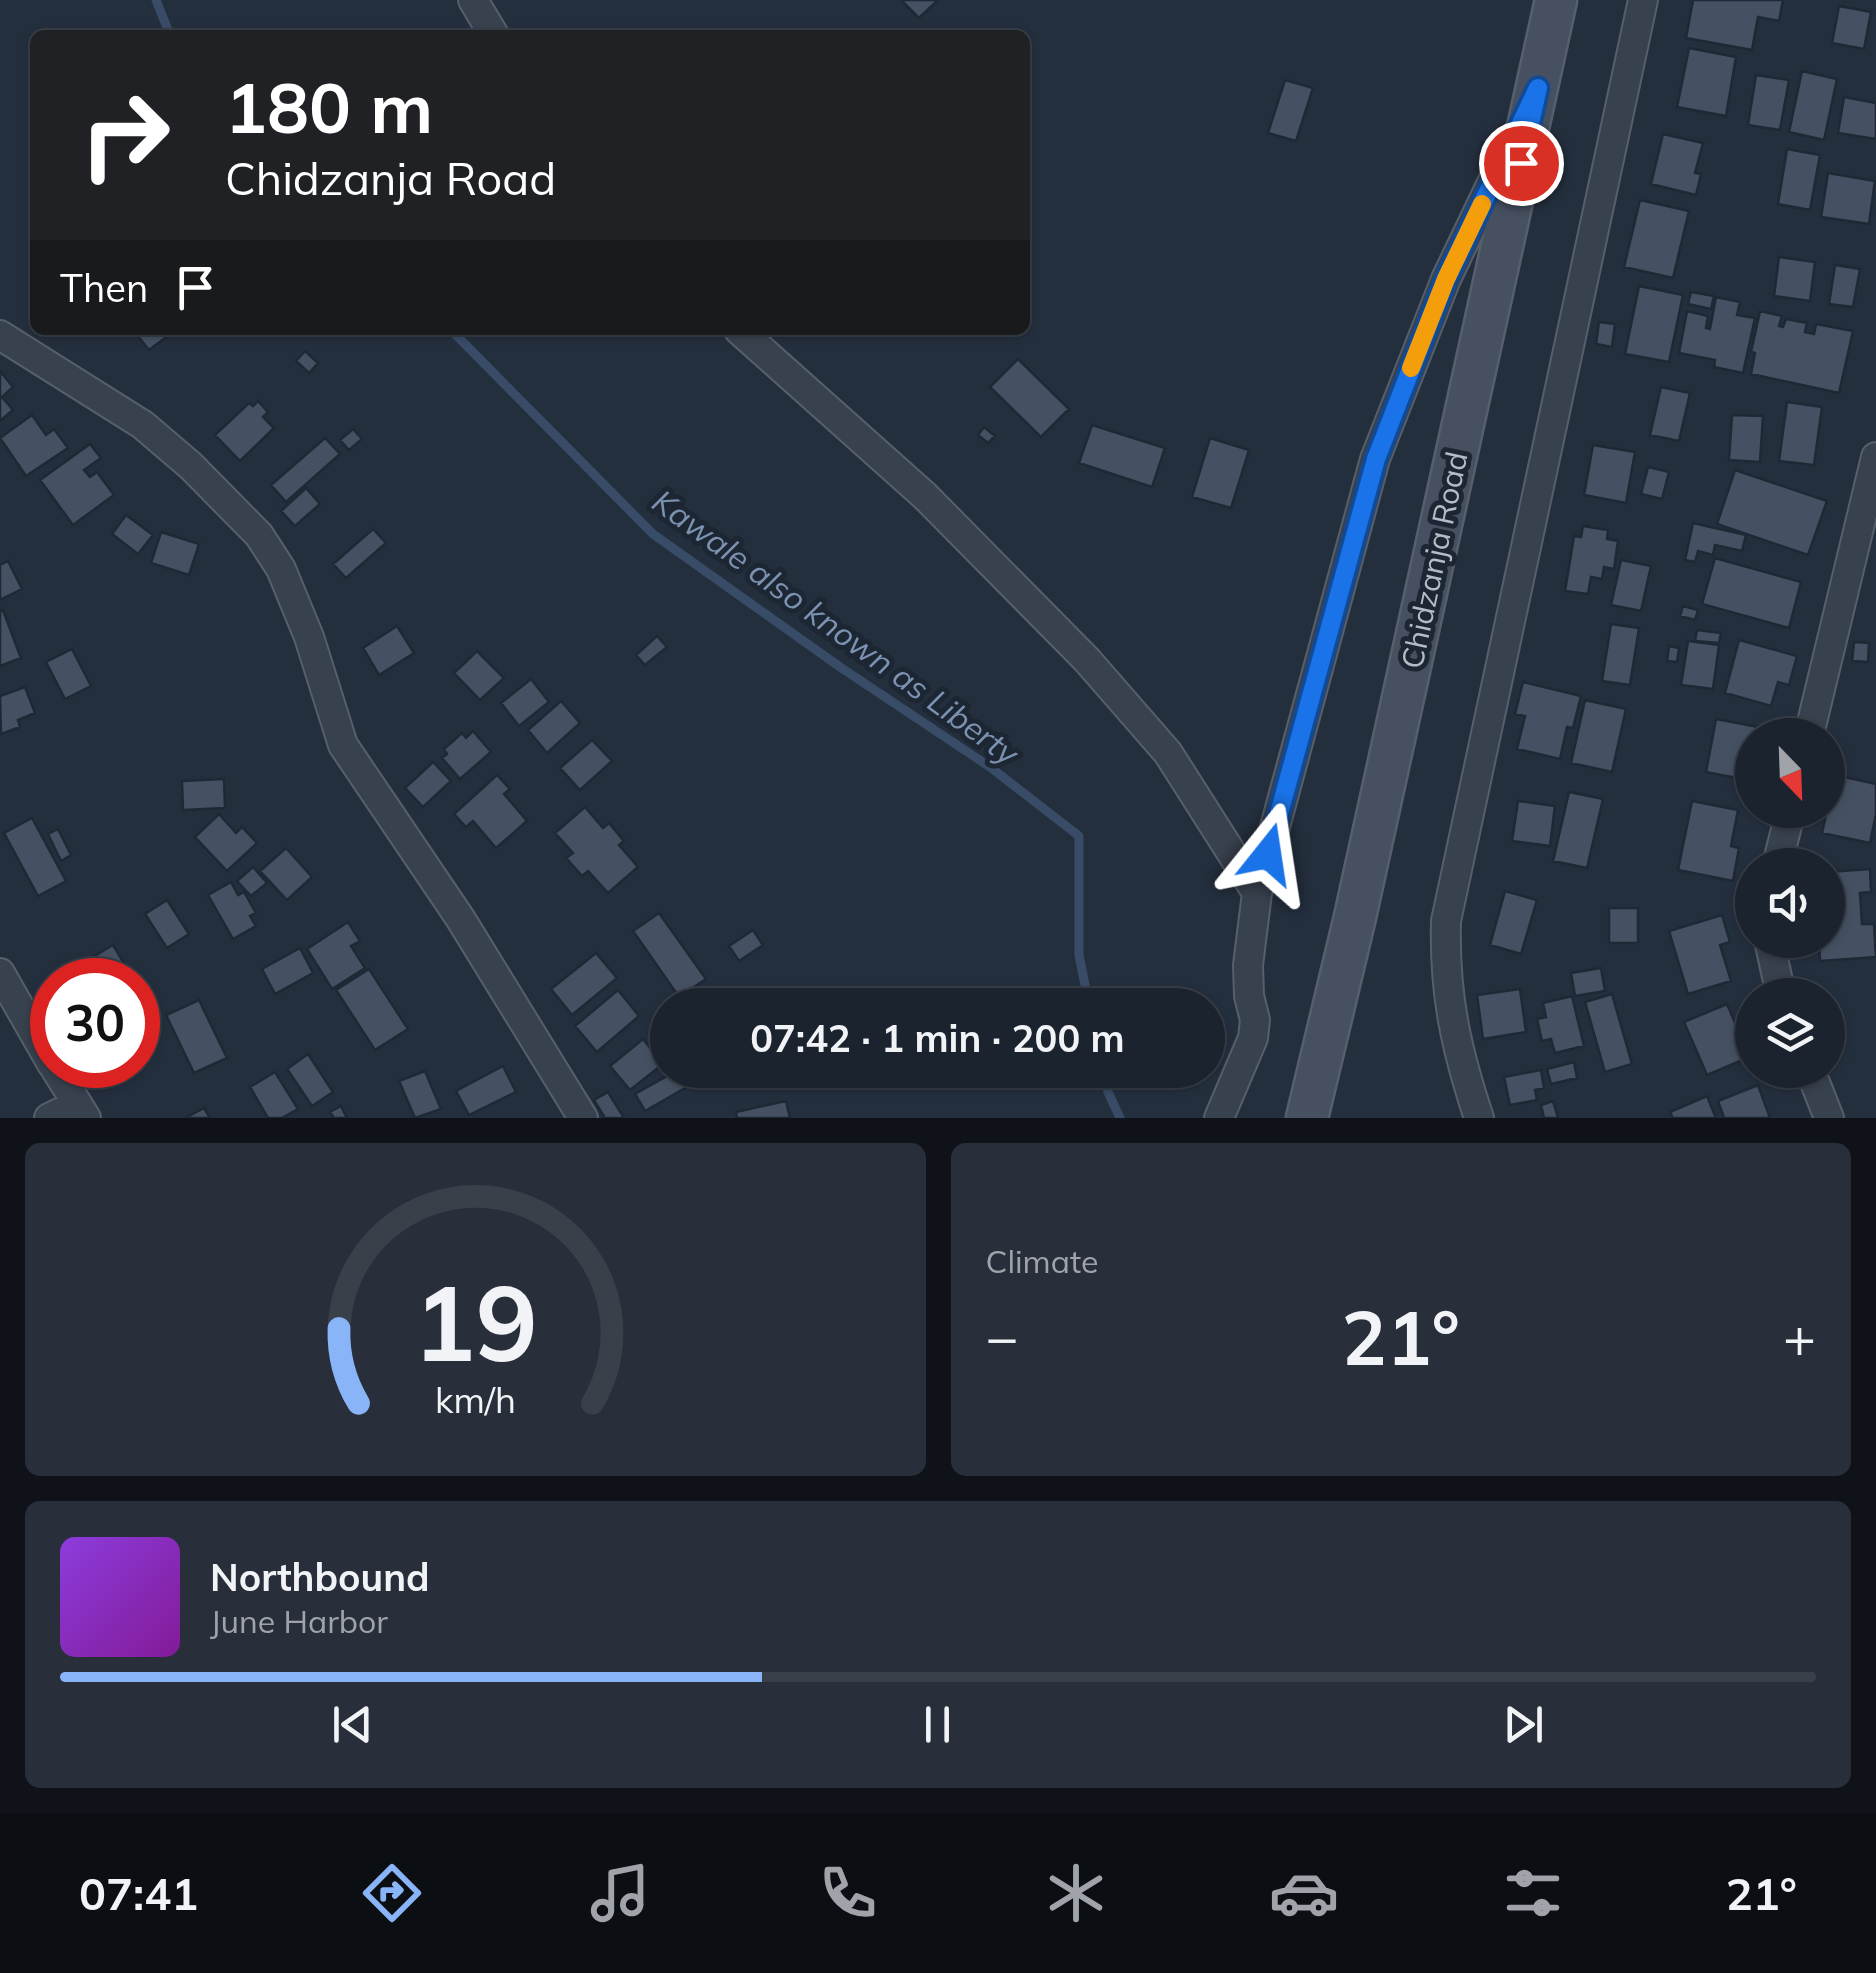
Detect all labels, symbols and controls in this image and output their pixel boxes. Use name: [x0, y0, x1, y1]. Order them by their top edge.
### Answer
text: 180 m: [225, 63, 433, 151]
icon: right: [60, 70, 190, 200]
pin: [1479, 121, 1564, 206]
icon: arrive: [1494, 136, 1549, 191]
text: Chidzanja Road: [225, 150, 556, 206]
icon: arrive: [168, 260, 223, 315]
text: Then: [60, 264, 148, 312]
street label: Chidzanja Road: [1392, 448, 1476, 672]
water label: Kawale also known as Liberty: [645, 481, 1028, 774]
north arrow: [1735, 718, 1845, 828]
map controls: [1735, 718, 1845, 1088]
position arrow: [1216, 802, 1320, 906]
button: sound: [1735, 848, 1845, 958]
speed limit sign: 30: [30, 958, 160, 1088]
button: layers: [1735, 978, 1845, 1088]
text: 07:42 · 1 min · 200 m: [750, 1014, 1125, 1062]
text: Climate: [986, 1241, 1098, 1281]
text: 19: [413, 1256, 538, 1387]
text: 21°: [1342, 1290, 1460, 1384]
text: −: [986, 1302, 1019, 1371]
text: +: [1783, 1302, 1816, 1371]
text: km/h: [435, 1377, 516, 1422]
text: Northbound: [210, 1553, 430, 1601]
text: June Harbor: [210, 1601, 388, 1641]
icon: previous: [325, 1697, 380, 1752]
icon: pause: [910, 1697, 965, 1752]
icon: next: [1496, 1697, 1551, 1752]
icon: directions: [357, 1858, 427, 1928]
icon: music: [585, 1858, 655, 1928]
icon: phone: [813, 1858, 883, 1928]
icon: climate: [1041, 1858, 1111, 1928]
icon: car: [1269, 1858, 1339, 1928]
icon: filters: [1498, 1858, 1568, 1928]
text: 07:41: [79, 1865, 198, 1921]
text: 21°: [1726, 1865, 1797, 1921]

